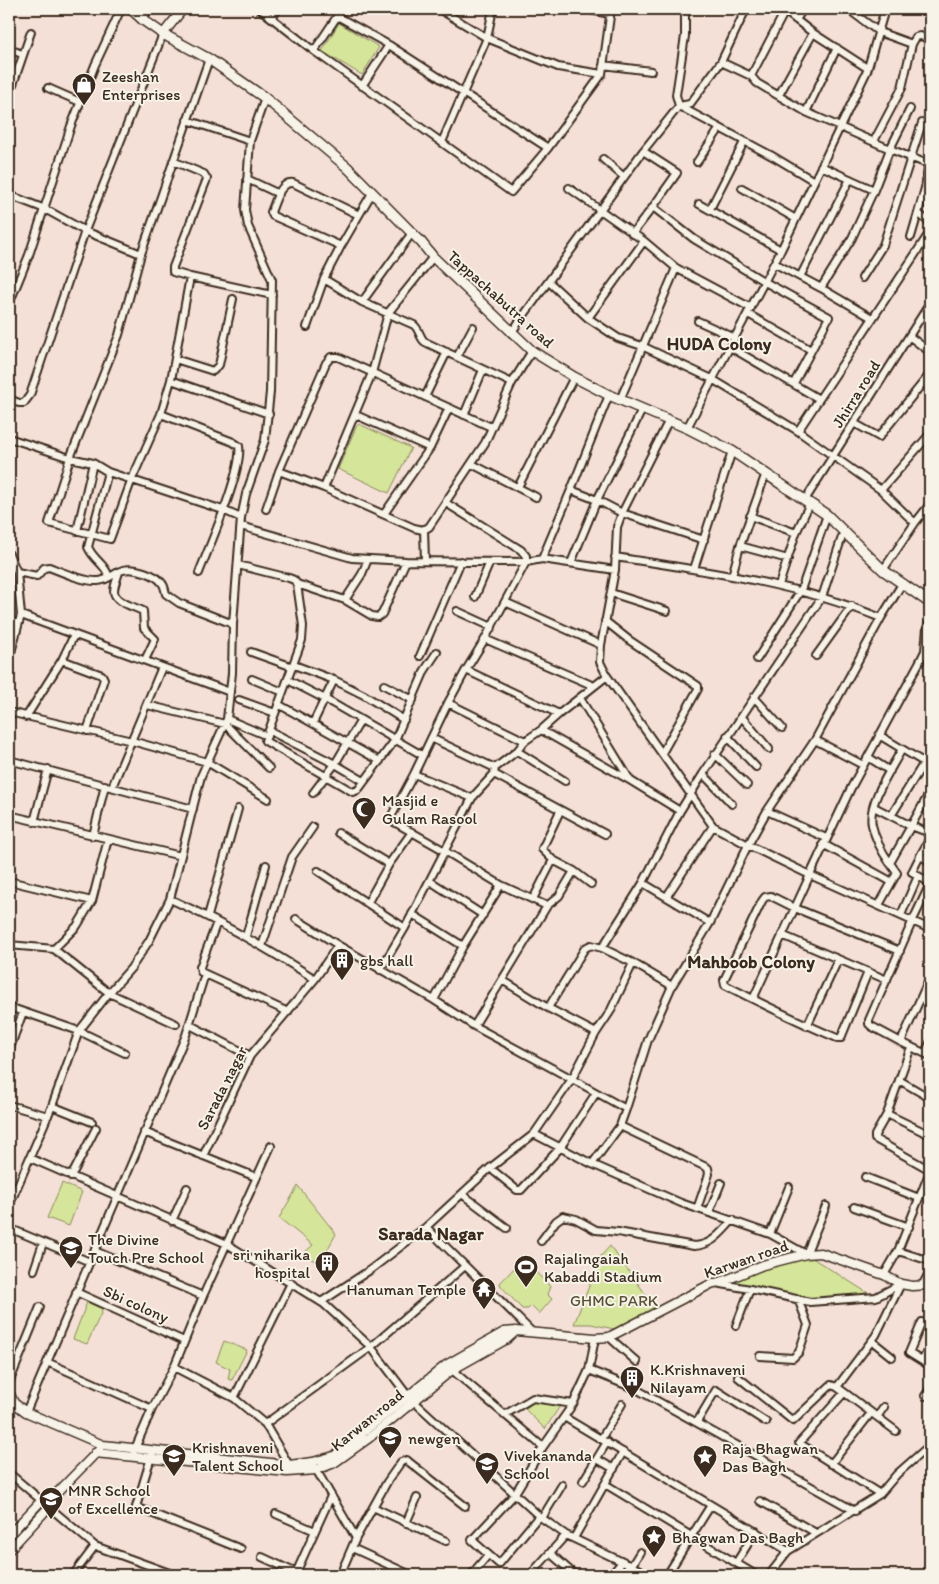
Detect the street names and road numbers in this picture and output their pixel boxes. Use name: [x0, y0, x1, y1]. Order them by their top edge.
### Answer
street label: Tappachabutra road: [444, 246, 558, 352]
street label: Jhirra road: [828, 356, 884, 431]
street label: Sarada nagar: [193, 1043, 251, 1133]
street label: Karwan road: [701, 1236, 791, 1282]
street label: Sbi colony: [100, 1281, 172, 1327]
street label: Karwan road: [327, 1385, 407, 1455]

